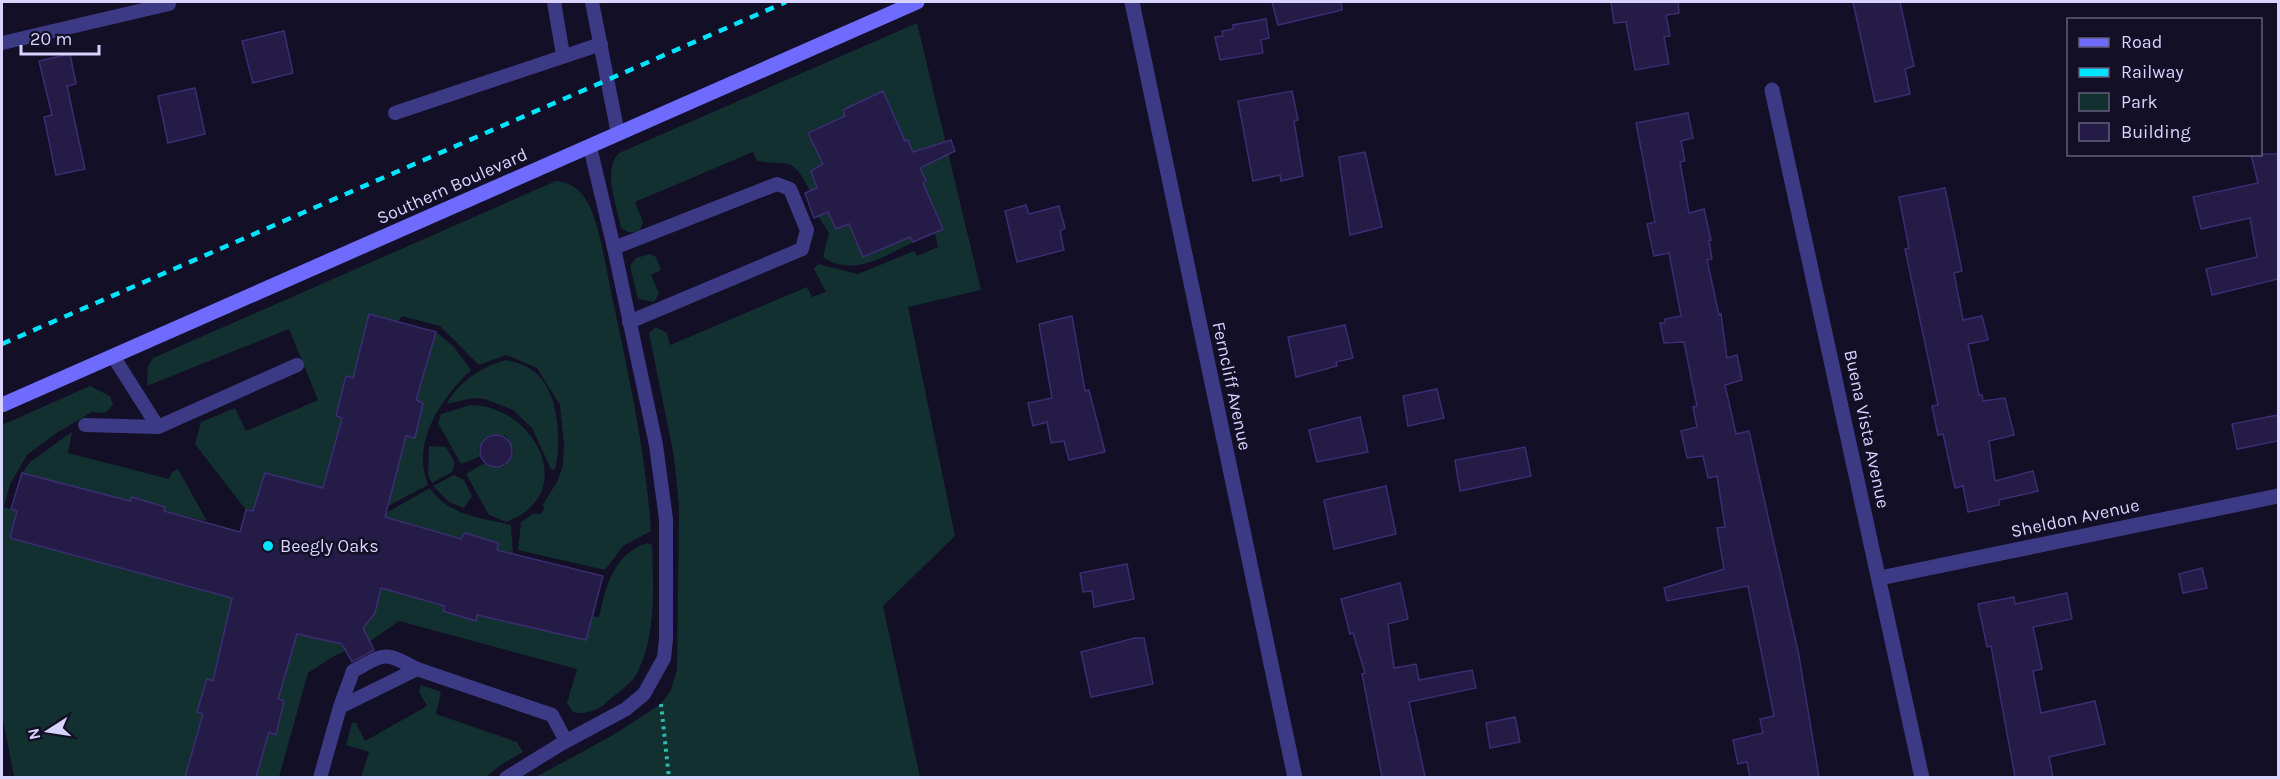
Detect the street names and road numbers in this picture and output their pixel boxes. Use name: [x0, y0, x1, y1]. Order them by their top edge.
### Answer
street label: Southern Boulevard: [373, 143, 531, 229]
street label: Ferncliff Avenue: [1208, 320, 1256, 452]
street label: Buena Vista Avenue: [1839, 348, 1895, 510]
street label: Sheldon Avenue: [2009, 494, 2141, 542]

